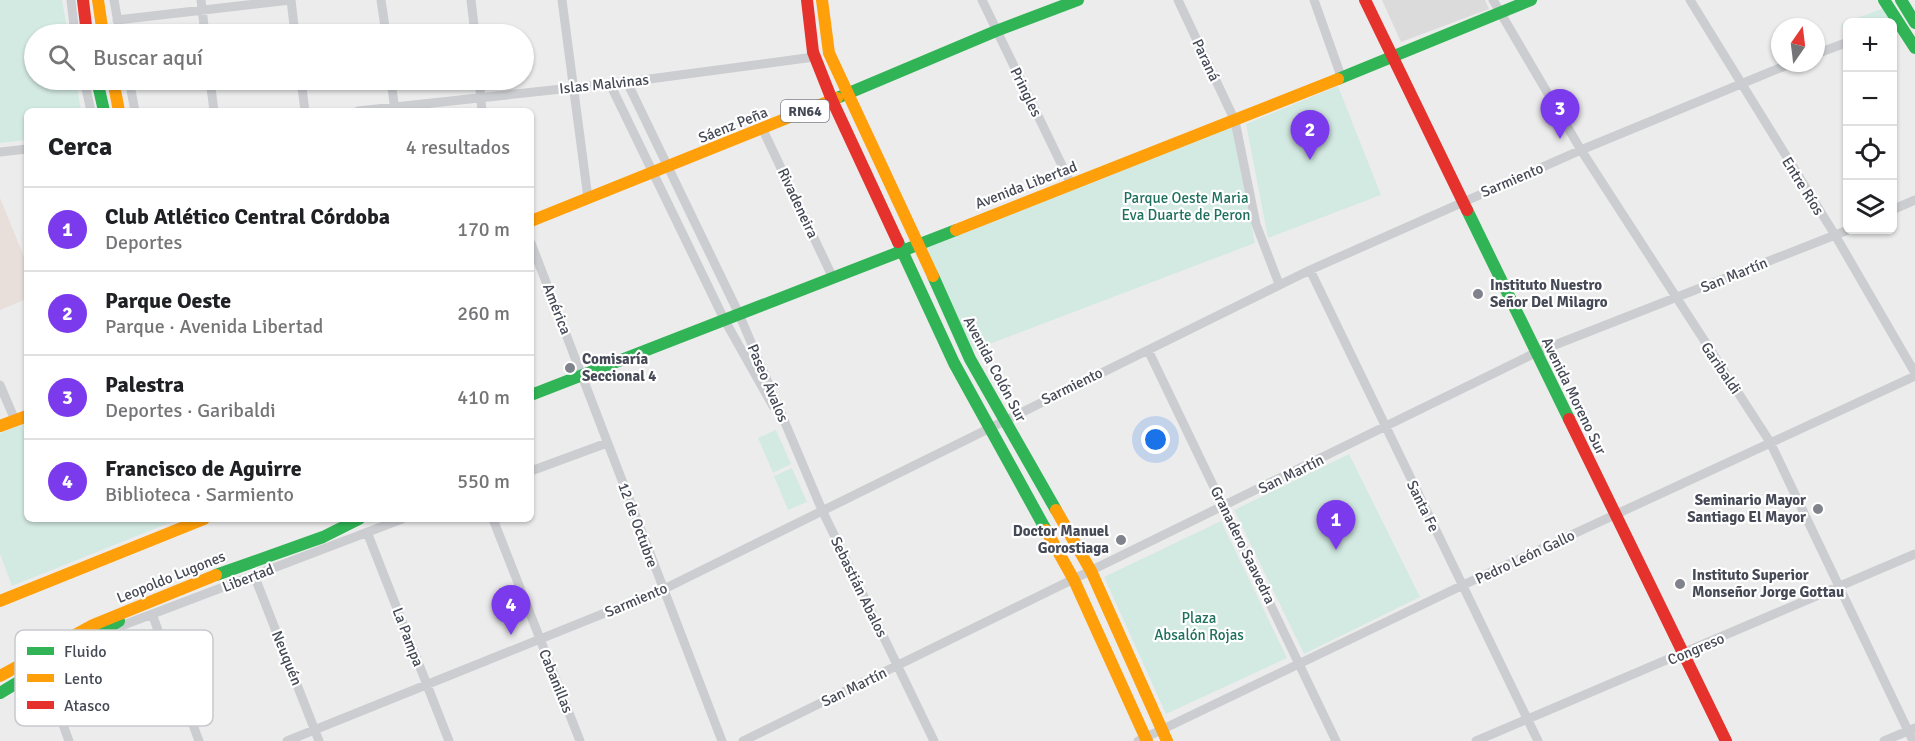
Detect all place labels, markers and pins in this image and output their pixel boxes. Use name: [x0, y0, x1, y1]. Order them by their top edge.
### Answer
pin: 3: [1540, 90, 1580, 139]
pin: 2: [1290, 110, 1330, 160]
place label: Instituto Nuestro Señor Del Milagro: [1490, 276, 1608, 311]
marker: Instituto Nuestro Señor Del Milagro: [1471, 287, 1485, 301]
place label: Comisaría Seccional 4: [582, 350, 656, 385]
marker: Comisaría Seccional 4: [563, 361, 577, 375]
place label: Seminario Mayor Santiago El Mayor: [1687, 491, 1806, 526]
pin: 1: [1316, 500, 1356, 550]
marker: Seminario Mayor Santiago El Mayor: [1811, 502, 1825, 516]
place label: Doctor Manuel Gorostiaga: [1013, 522, 1109, 557]
marker: Doctor Manuel Gorostiaga: [1114, 533, 1128, 547]
place label: Instituto Superior Monseñor Jorge Gottau: [1692, 566, 1844, 601]
marker: Instituto Superior Monseñor Jorge Gottau: [1673, 577, 1687, 591]
pin: 4: [492, 586, 530, 635]

